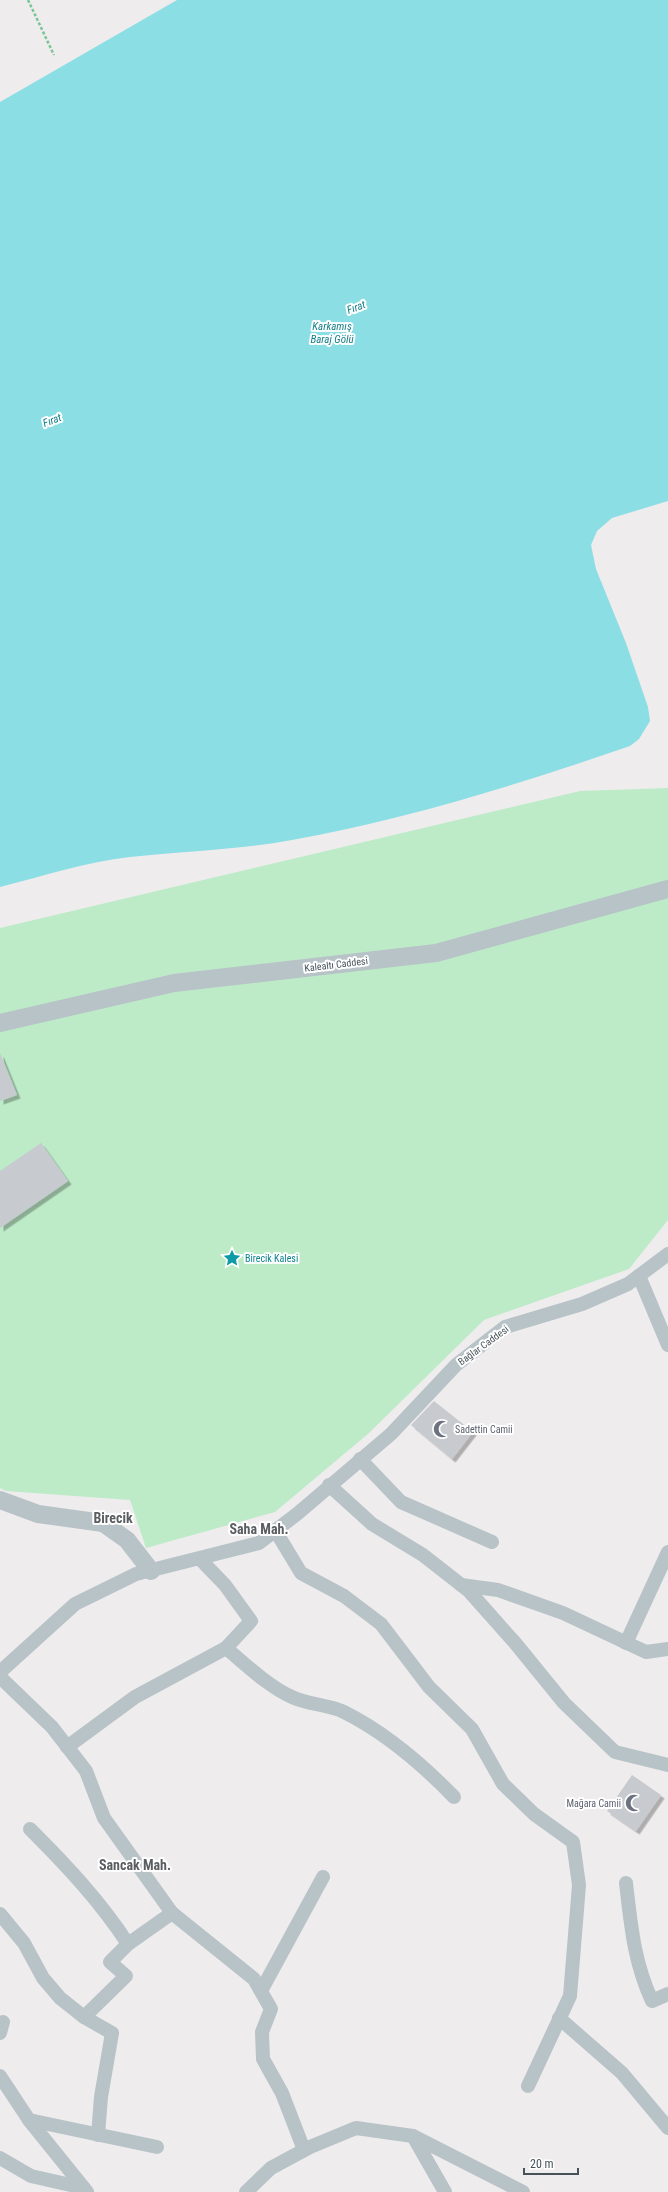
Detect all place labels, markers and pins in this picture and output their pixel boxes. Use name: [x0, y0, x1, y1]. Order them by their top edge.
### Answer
place icon: Birecik Kalesi: [222, 1248, 242, 1268]
place label: Birecik Kalesi: [245, 1253, 298, 1264]
mosque icon: Sadettin Camii: [432, 1419, 452, 1439]
place label: Sadettin Camii: [455, 1424, 513, 1435]
mosque icon: Mağara Camii: [624, 1793, 644, 1813]
place label: Mağara Camii: [566, 1798, 621, 1809]

